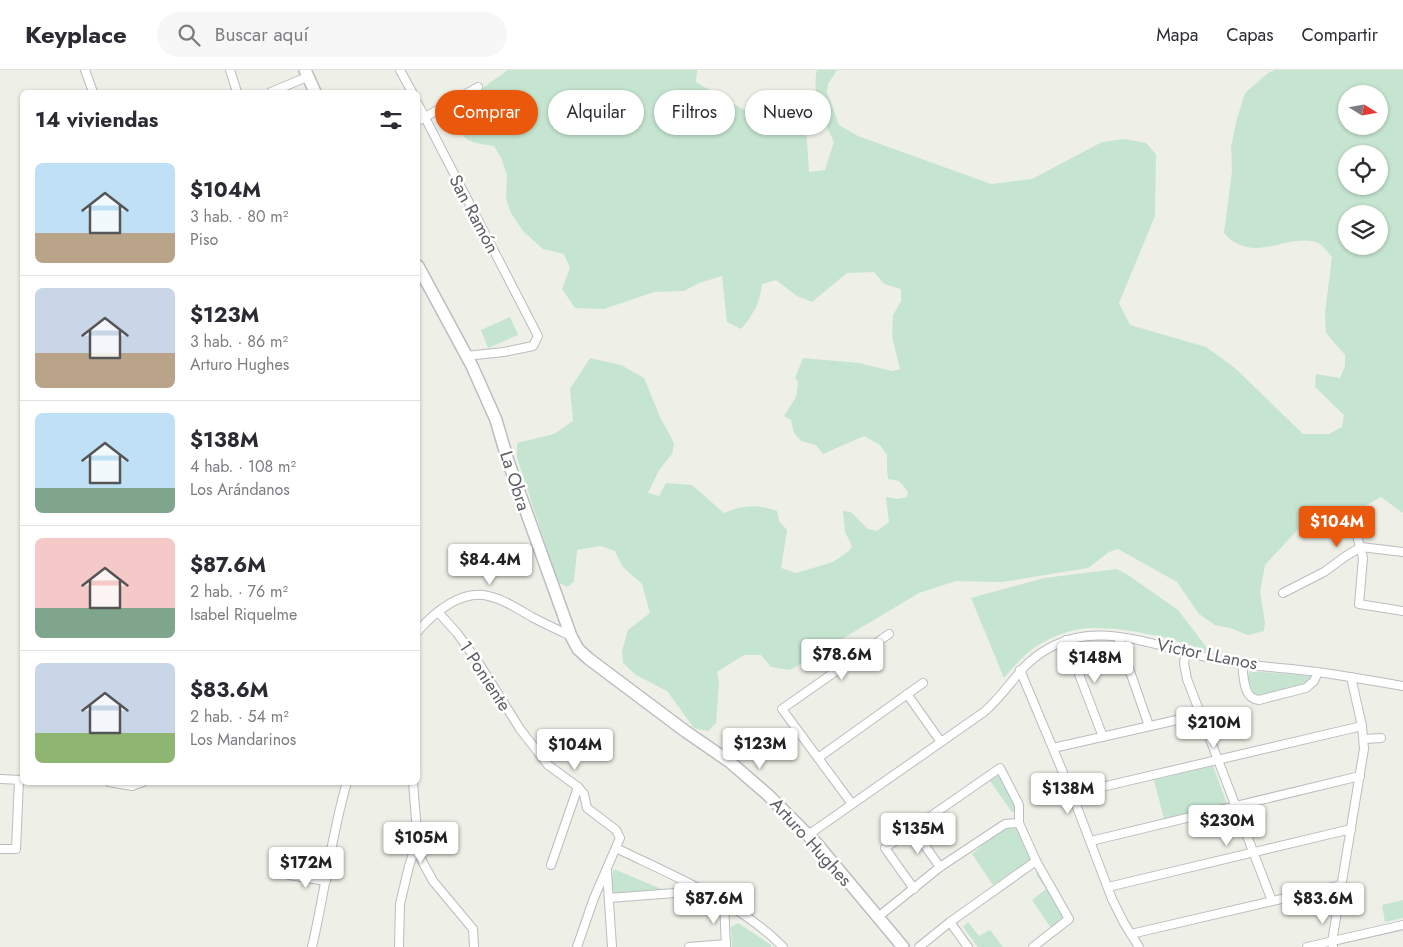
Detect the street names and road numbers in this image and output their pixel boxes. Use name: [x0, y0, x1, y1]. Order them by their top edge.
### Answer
street label: San Ramón: [442, 170, 506, 258]
street label: La Obra: [493, 448, 537, 514]
street label: Victor LLanos: [1154, 631, 1260, 677]
street label: 1 Poniente: [453, 636, 517, 716]
street label: Arturo Hughes: [764, 792, 858, 892]

